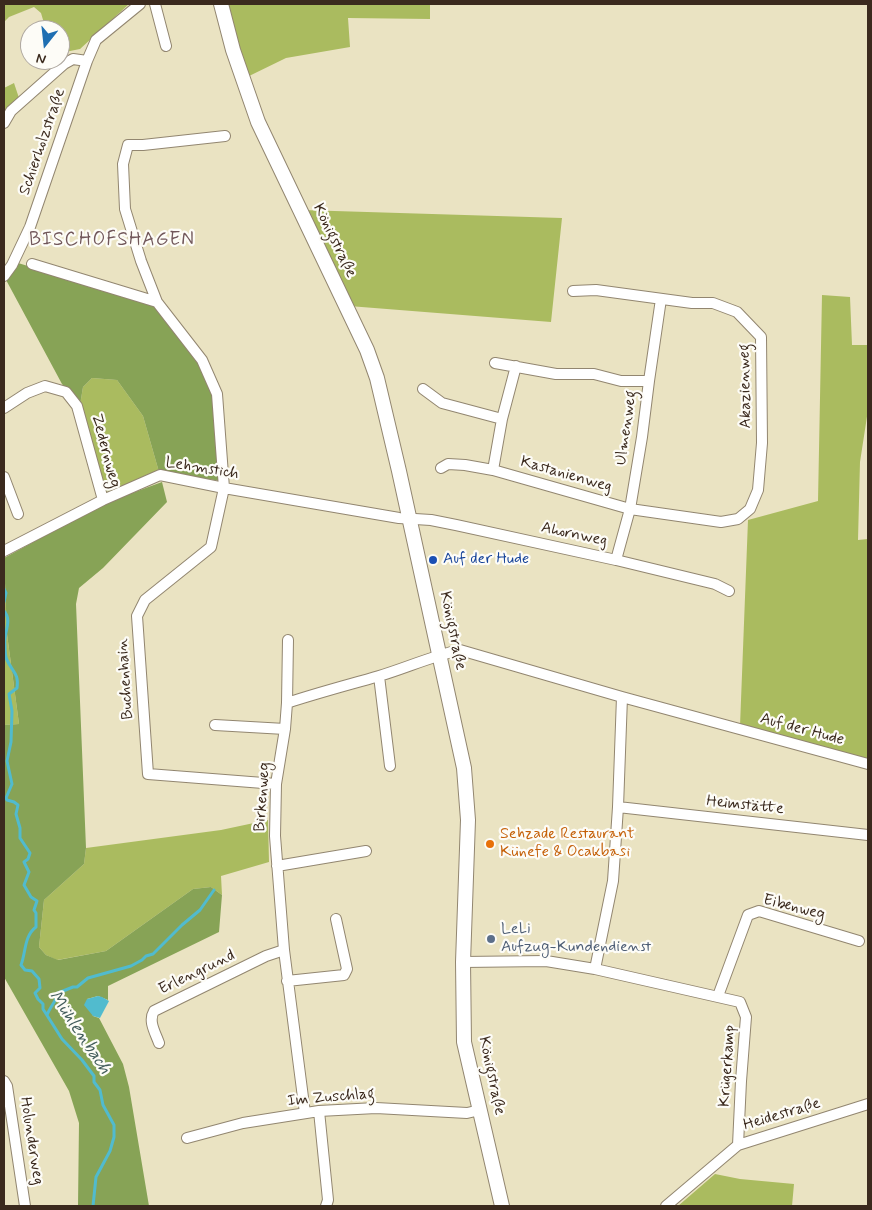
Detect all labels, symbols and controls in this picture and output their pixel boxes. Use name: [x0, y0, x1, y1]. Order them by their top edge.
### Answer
north arrow: [20, 20, 70, 70]
text: N: [34, 49, 48, 68]
street label: Schierholzstraße: [16, 86, 70, 198]
street label: Königstraße: [308, 201, 360, 281]
district label: BISCHOFSHAGEN: [28, 230, 196, 252]
street label: Akazienweg: [736, 343, 756, 429]
street label: Ulmenweg: [612, 389, 642, 467]
street label: Zedernweg: [86, 412, 124, 490]
street label: Kastanienweg: [518, 453, 614, 497]
street label: Lehmstich: [164, 454, 240, 484]
street label: Ahornweg: [539, 519, 609, 551]
place label: Auf der Hude: [443, 550, 529, 570]
marker: Auf der Hude: [427, 554, 439, 566]
street label: Königstraße: [434, 590, 470, 672]
street label: Buchenhain: [114, 638, 138, 720]
street label: Auf der Hude: [758, 710, 846, 750]
street label: Birkenweg: [251, 762, 275, 832]
street label: Heimstätte: [705, 792, 785, 820]
place label: Sehzade Restaurant Künefe & Ocakbasi: [500, 825, 635, 863]
marker: Sehzade Restaurant Künefe & Ocakbasi: [484, 838, 496, 850]
street label: Eibenweg: [761, 891, 827, 925]
place label: LeLi Aufzug-Kundendienst: [501, 920, 651, 958]
marker: LeLi Aufzug-Kundendienst: [485, 933, 497, 945]
street label: Erlengrund: [156, 946, 238, 1000]
water label: Mühlenbach: [43, 987, 115, 1079]
street label: Krügerkamp: [716, 1024, 740, 1108]
street label: Königstraße: [473, 1035, 509, 1117]
street label: Im Zuschlag: [287, 1085, 375, 1111]
street label: Heidestraße: [741, 1094, 823, 1136]
street label: Holunderweg: [15, 1096, 47, 1186]

